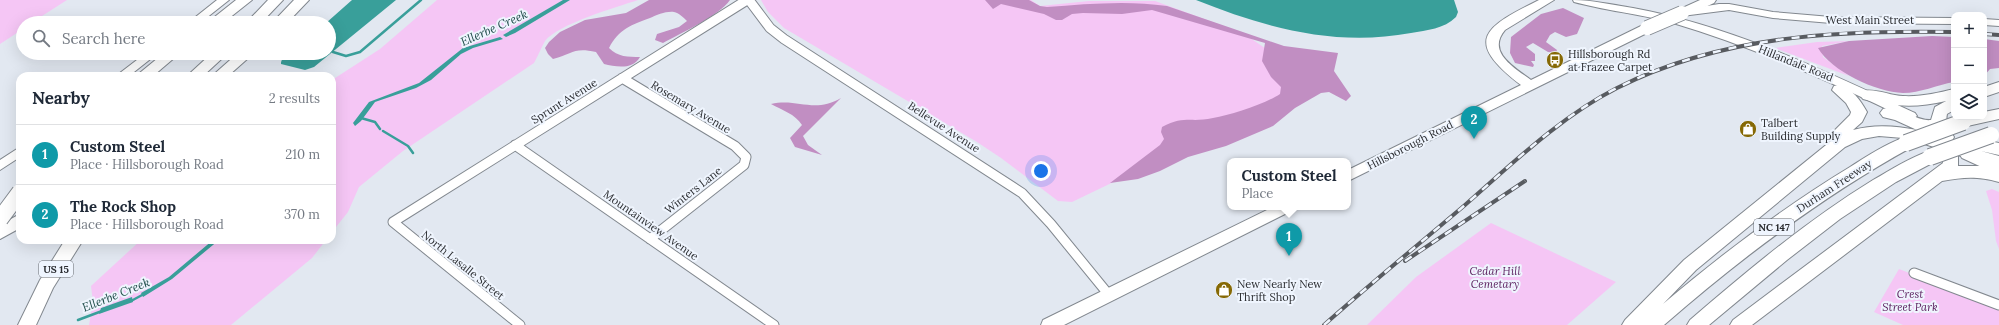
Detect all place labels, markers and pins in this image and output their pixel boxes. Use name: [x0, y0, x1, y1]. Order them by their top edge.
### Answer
place label: Hillsborough Rd at Frazee Carpet: [1568, 47, 1653, 74]
bus stop icon: Hillsborough Rd at Frazee Carpet: [1545, 50, 1565, 70]
pin: 2: [1461, 106, 1487, 139]
place label: Talbert Building Supply: [1761, 116, 1841, 143]
shop icon: Talbert Building Supply: [1738, 119, 1758, 139]
pin: 1: [1276, 223, 1302, 256]
place label: New Nearly New Thrift Shop: [1237, 277, 1322, 304]
shop icon: New Nearly New Thrift Shop: [1214, 280, 1234, 300]

